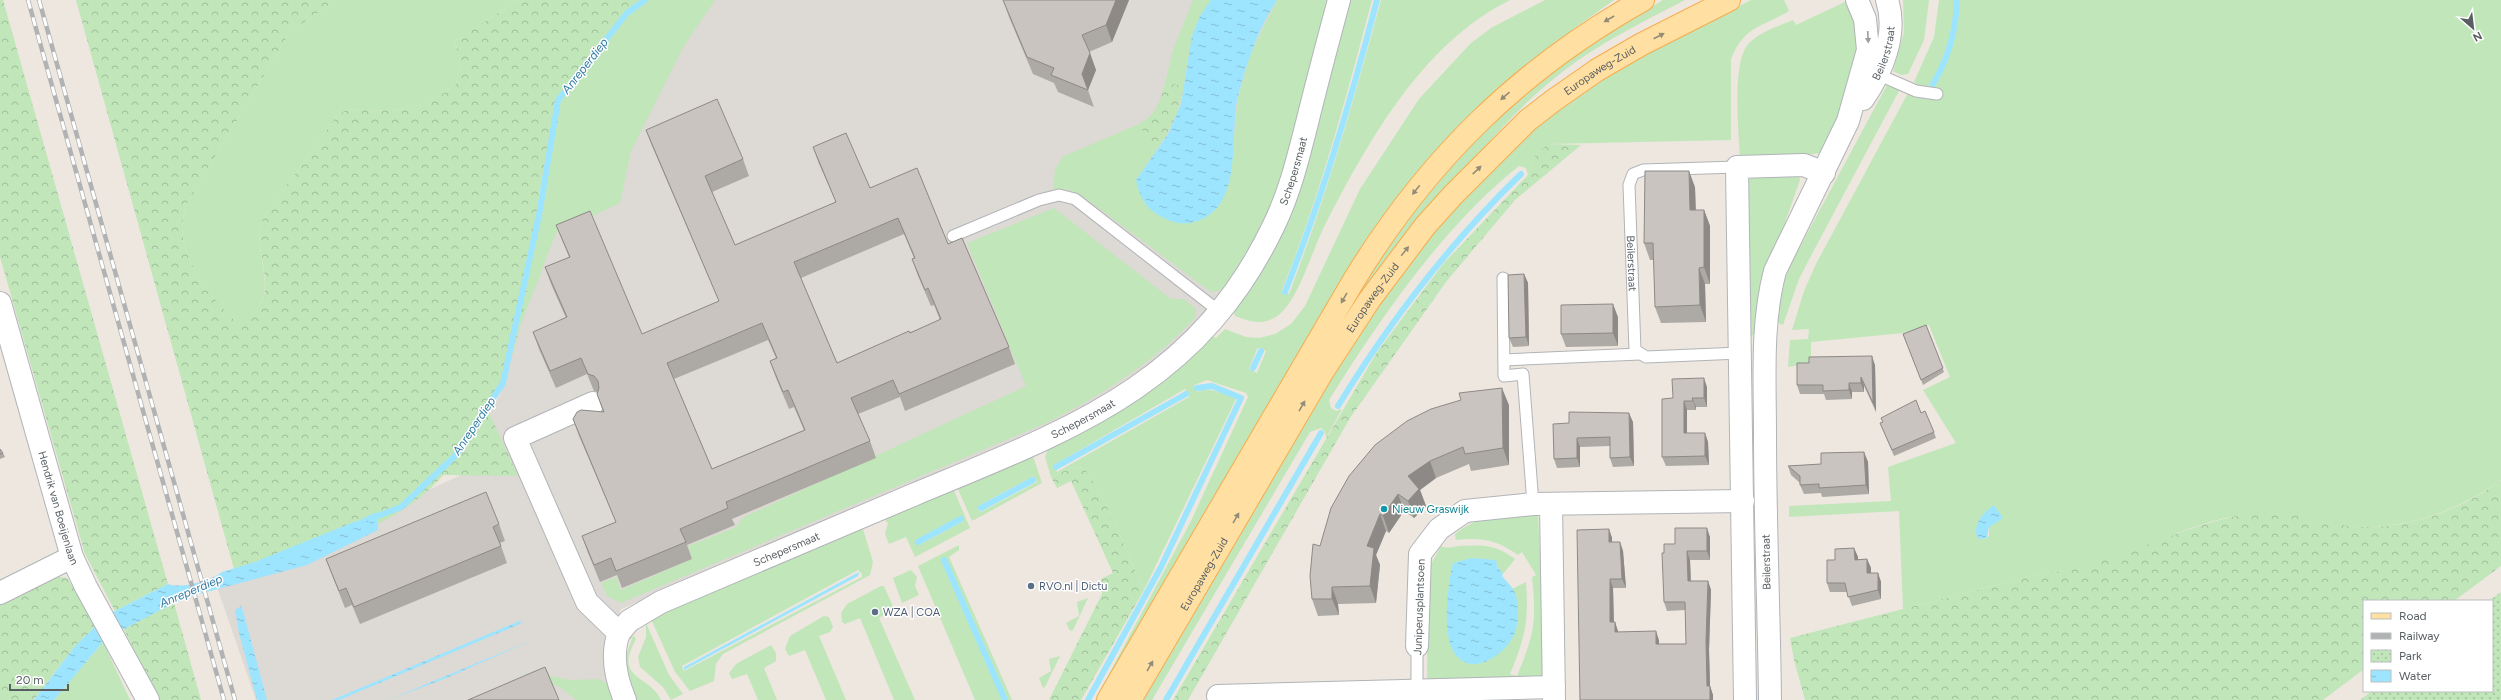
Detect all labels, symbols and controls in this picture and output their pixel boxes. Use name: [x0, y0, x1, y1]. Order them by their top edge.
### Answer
north arrow: [2453, 8, 2493, 48]
one-way arrow: [1604, 16, 1615, 23]
street label: Beilerstraat: [1870, 26, 1898, 82]
text: N: [2471, 29, 2484, 44]
one-way arrow: [1864, 31, 1871, 43]
one-way arrow: [1653, 32, 1664, 39]
water label: Anreperdiep: [558, 35, 611, 97]
street label: Europaweg-Zuid: [1561, 43, 1638, 98]
one-way arrow: [1500, 91, 1509, 100]
street label: Schepersmaat: [1277, 135, 1310, 207]
one-way arrow: [1472, 166, 1482, 175]
one-way arrow: [1411, 185, 1420, 196]
street label: Beilerstraat: [1624, 235, 1639, 292]
one-way arrow: [1401, 246, 1410, 257]
street label: Europaweg-Zuid: [1344, 260, 1402, 335]
one-way arrow: [1340, 292, 1347, 304]
water label: Anreperdiep: [449, 394, 498, 458]
street label: Schepersmaat: [1049, 397, 1118, 442]
one-way arrow: [1299, 400, 1306, 412]
street label: Hendrik van Boeijenlaan: [35, 450, 81, 567]
place label: Nieuw Graswijk: [1392, 503, 1469, 516]
marker: Nieuw Graswijk: [1379, 504, 1389, 514]
one-way arrow: [1233, 512, 1240, 524]
street label: Schepersmaat: [751, 530, 822, 569]
street label: Beilerstraat: [1760, 534, 1773, 590]
street label: Europaweg-Zuid: [1178, 535, 1231, 613]
street label: Juniperusplantsoen: [1411, 559, 1428, 655]
water label: Anreperdiep: [157, 572, 224, 611]
place label: RVO.nl | Dictu: [1039, 580, 1107, 593]
marker: RVO.nl | Dictu: [1026, 581, 1036, 591]
legend: [2363, 600, 2493, 692]
place label: WZA | COA: [883, 606, 941, 619]
marker: WZA | COA: [870, 607, 880, 617]
text: Road: [2399, 609, 2427, 623]
text: Railway: [2399, 629, 2440, 643]
text: Park: [2399, 649, 2422, 663]
one-way arrow: [1146, 660, 1153, 672]
scale bar: [10, 666, 68, 692]
text: Water: [2399, 669, 2431, 683]
text: 20 m: [16, 673, 44, 687]

